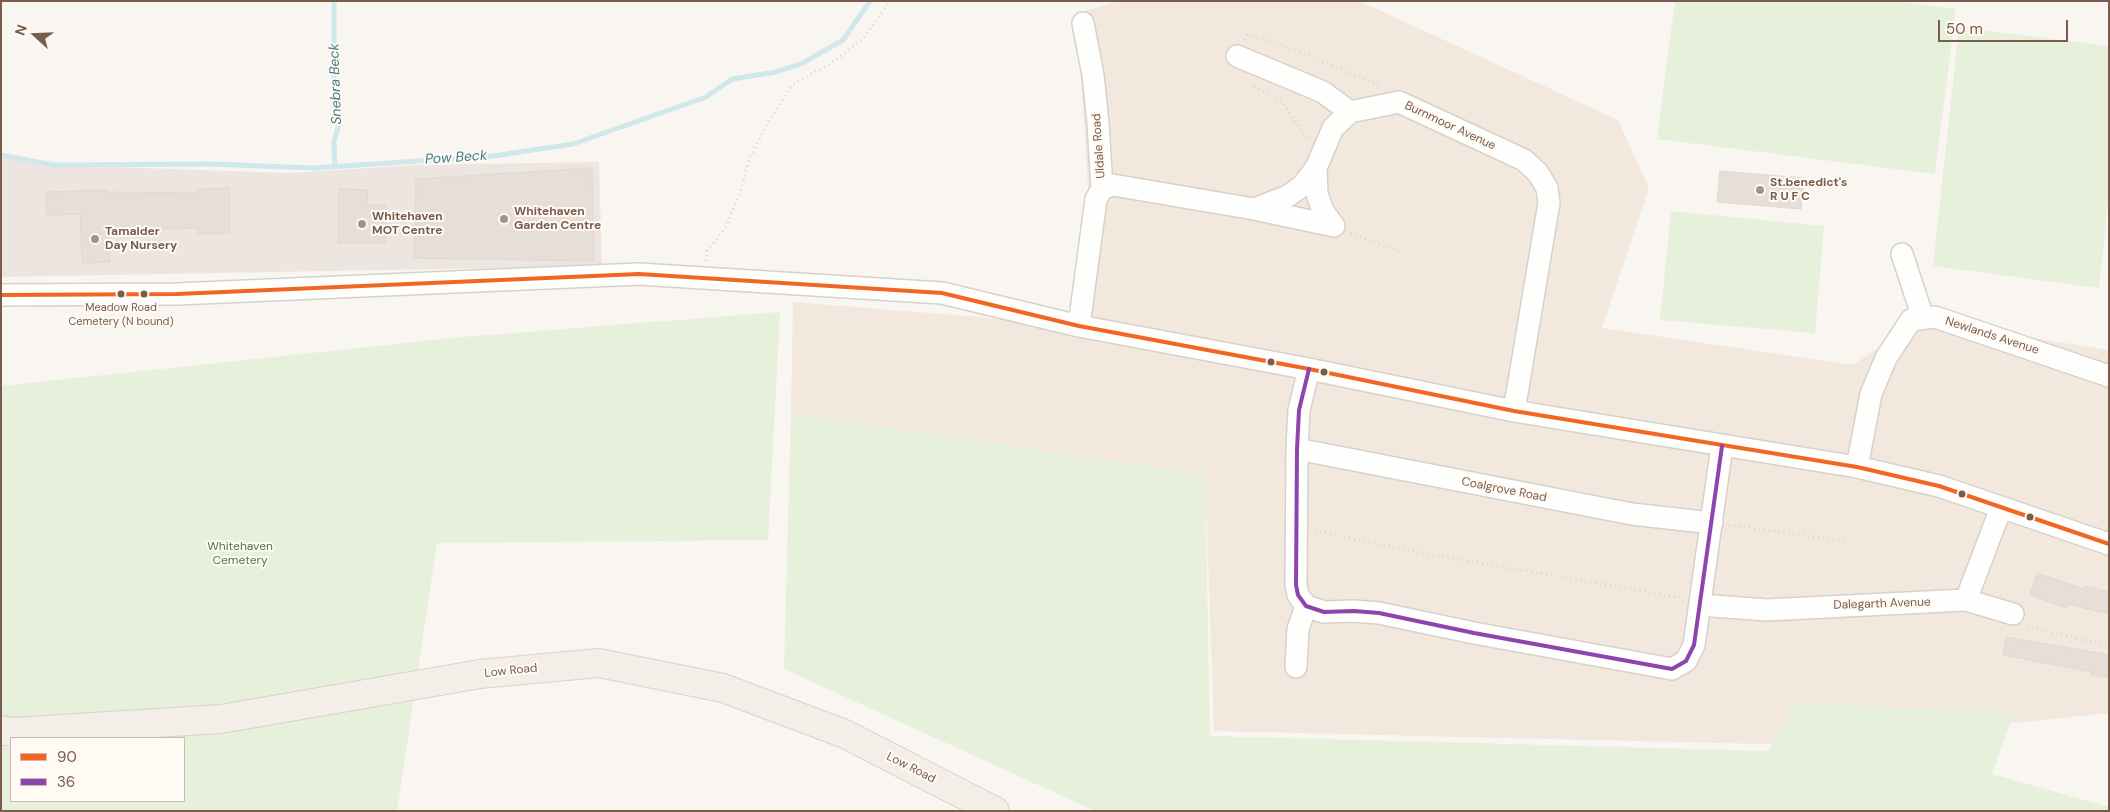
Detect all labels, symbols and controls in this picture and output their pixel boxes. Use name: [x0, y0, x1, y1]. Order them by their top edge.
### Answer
north arrow: [10, 10, 60, 60]
scale bar: [1940, 10, 2070, 42]
text: 50 m: [1946, 19, 1983, 39]
text: N: [11, 22, 31, 38]
water label: Snebra Beck: [326, 43, 346, 125]
street label: Burnmoor Avenue: [1402, 99, 1498, 153]
street label: Uldale Road: [1090, 113, 1108, 179]
water label: Pow Beck: [424, 147, 488, 169]
place label: St.benedict's R U F C: [1770, 176, 1847, 204]
marker: St.benedict's R U F C: [1754, 184, 1766, 196]
place label: Whitehaven Garden Centre: [514, 205, 601, 233]
place label: Whitehaven MOT Centre: [372, 210, 443, 238]
marker: Whitehaven Garden Centre: [498, 213, 510, 225]
marker: Whitehaven MOT Centre: [356, 218, 368, 230]
place label: Tamalder Day Nursery: [105, 225, 177, 253]
marker: Tamalder Day Nursery: [89, 233, 101, 245]
marker: Meadow Road Cemetery (N bound): [116, 289, 126, 299]
unlabelled marker: [139, 289, 149, 299]
place label: Meadow Road Cemetery (N bound): [68, 301, 174, 327]
street label: Newlands Avenue: [1943, 314, 2041, 358]
unlabelled marker: [1266, 357, 1276, 367]
unlabelled marker: [1319, 367, 1329, 377]
street label: Coalgrove Road: [1460, 475, 1548, 505]
unlabelled marker: [1957, 489, 1967, 499]
unlabelled marker: [2025, 512, 2035, 522]
park label: Whitehaven Cemetery: [207, 540, 273, 568]
street label: Dalegarth Avenue: [1833, 595, 1931, 613]
street label: Low Road: [484, 661, 538, 681]
legend: [10, 737, 185, 802]
text: 90: [57, 747, 77, 767]
street label: Low Road: [884, 749, 938, 787]
text: 36: [57, 772, 75, 792]

